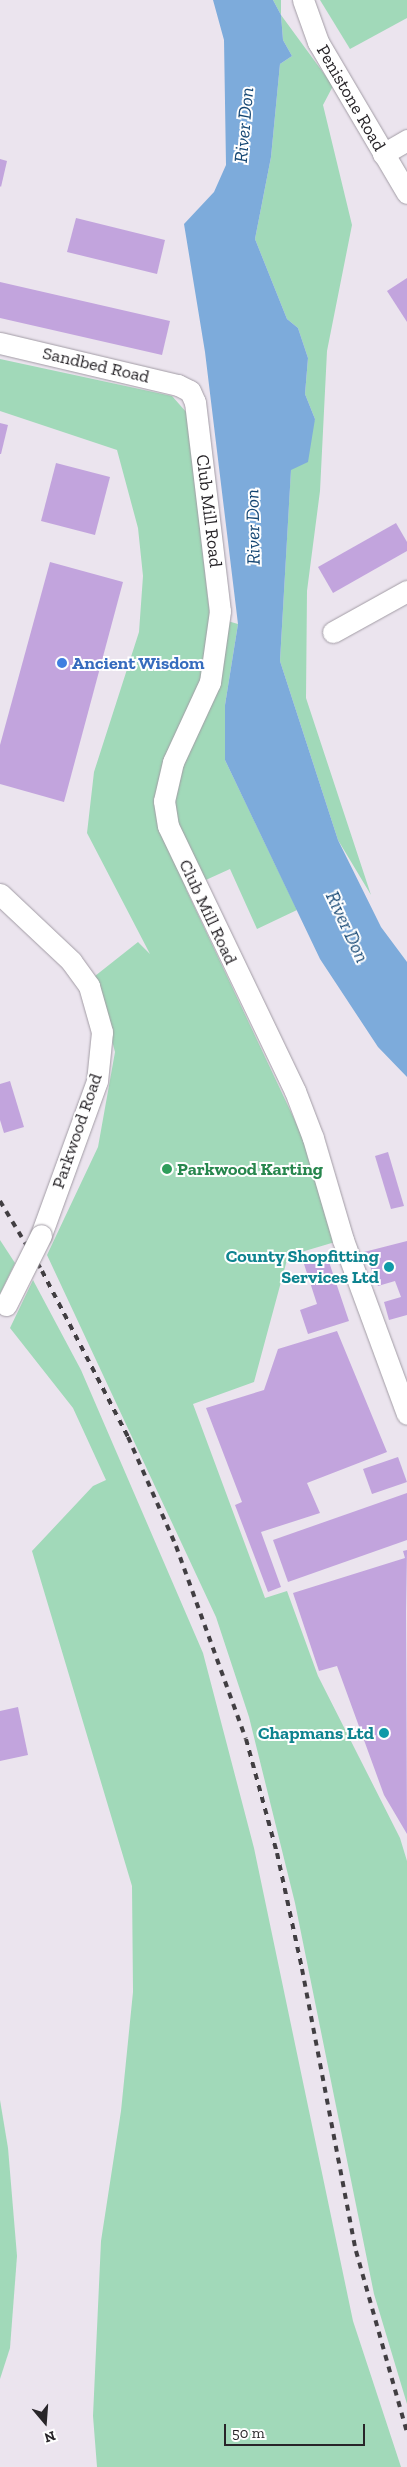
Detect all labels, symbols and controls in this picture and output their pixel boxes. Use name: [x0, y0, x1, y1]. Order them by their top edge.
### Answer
street label: Penistone Road: [312, 41, 390, 155]
water label: River Don: [229, 86, 259, 164]
street label: Sandbed Road: [40, 342, 152, 388]
street label: Club Mill Road: [191, 453, 227, 569]
water label: River Don: [241, 489, 265, 565]
place label: Ancient Wisdom: [72, 652, 205, 674]
marker: Ancient Wisdom: [56, 657, 68, 669]
street label: Club Mill Road: [174, 856, 242, 968]
water label: River Don: [321, 888, 373, 966]
street label: Parkwood Road: [47, 1071, 107, 1191]
place label: Parkwood Karting: [177, 1158, 323, 1180]
marker: Parkwood Karting: [161, 1163, 173, 1175]
place label: County Shopfitting Services Ltd: [225, 1246, 379, 1288]
marker: County Shopfitting Services Ltd: [383, 1261, 395, 1273]
place label: Chapmans Ltd: [258, 1722, 374, 1744]
marker: Chapmans Ltd: [378, 1727, 390, 1739]
north arrow: [20, 2397, 70, 2447]
scale bar: [227, 2414, 368, 2446]
text: 50 m: [232, 2424, 265, 2442]
text: N: [42, 2427, 57, 2446]

